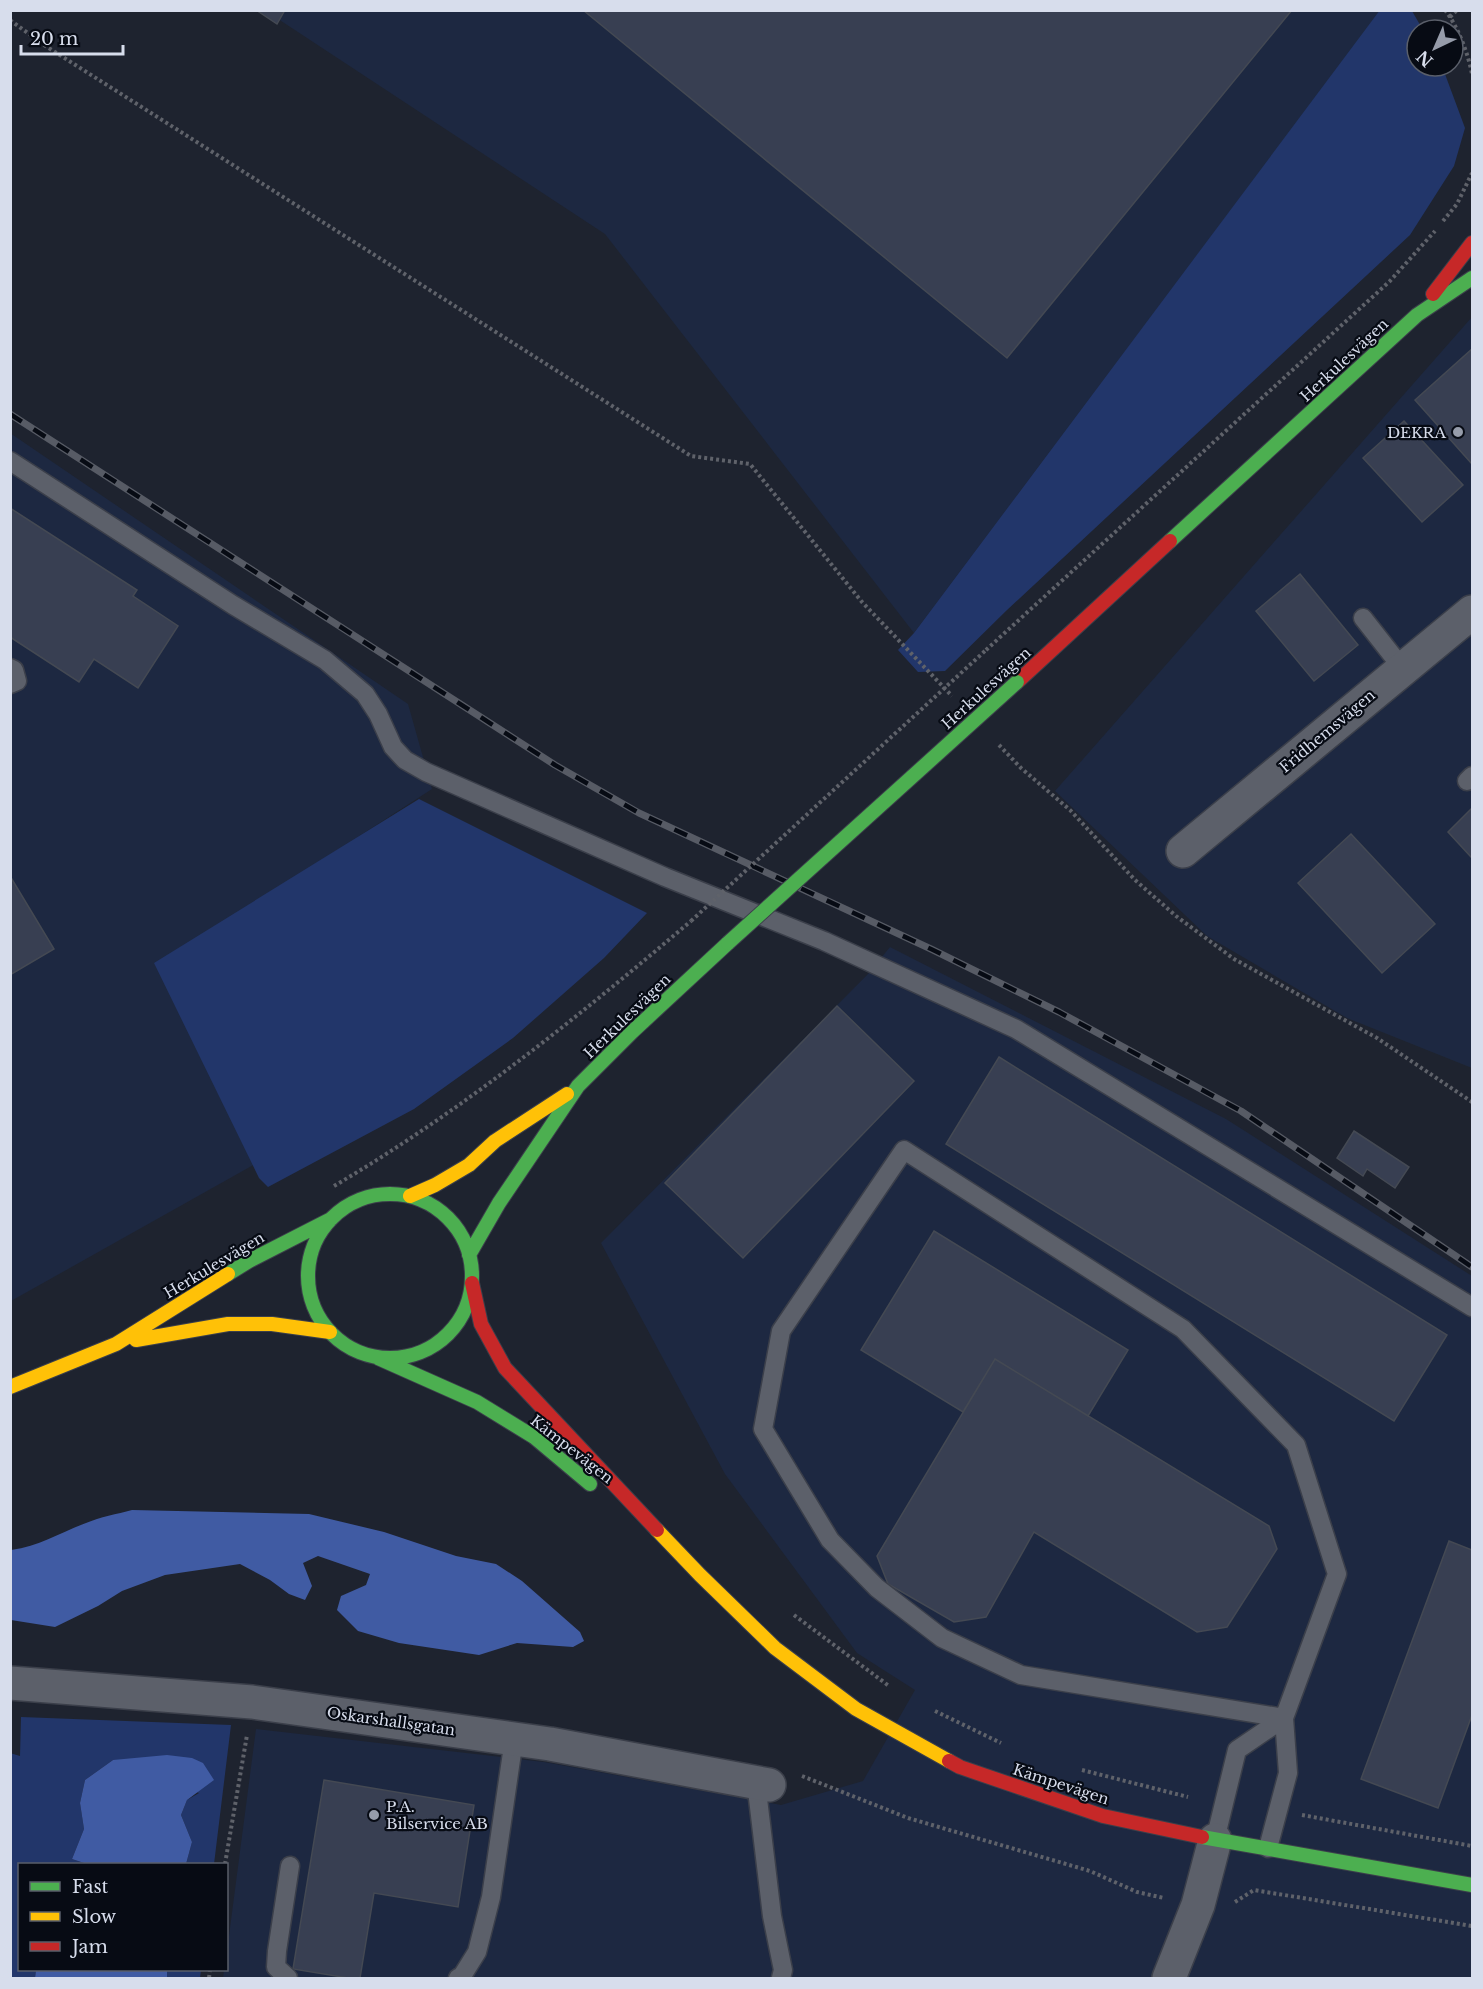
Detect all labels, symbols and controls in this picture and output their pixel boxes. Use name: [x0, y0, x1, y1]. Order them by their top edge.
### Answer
scale bar: [21, 18, 123, 56]
north arrow: [1405, 18, 1465, 78]
text: 20 m: [30, 28, 78, 50]
text: N: [1412, 46, 1437, 71]
street label: Herkulesvägen: [1296, 314, 1392, 406]
place label: DEKRA: [1387, 423, 1446, 442]
marker: DEKRA: [1451, 425, 1465, 439]
street label: Herkulesvägen: [937, 643, 1035, 733]
street label: Fridhemsvägen: [1275, 685, 1379, 777]
street label: Herkulesvägen: [579, 970, 675, 1062]
street label: Herkulesvägen: [160, 1228, 268, 1302]
street label: Kämpevägen: [527, 1411, 617, 1487]
street label: Oskarshallsgatan: [326, 1703, 456, 1739]
street label: Kämpevägen: [1011, 1760, 1111, 1808]
place label: P.A. Bilservice AB: [386, 1797, 488, 1833]
marker: P.A. Bilservice AB: [367, 1808, 381, 1822]
legend: [18, 1863, 228, 1971]
text: Fast: [72, 1876, 109, 1898]
text: Slow: [72, 1906, 117, 1928]
text: Jam: [70, 1936, 108, 1958]

